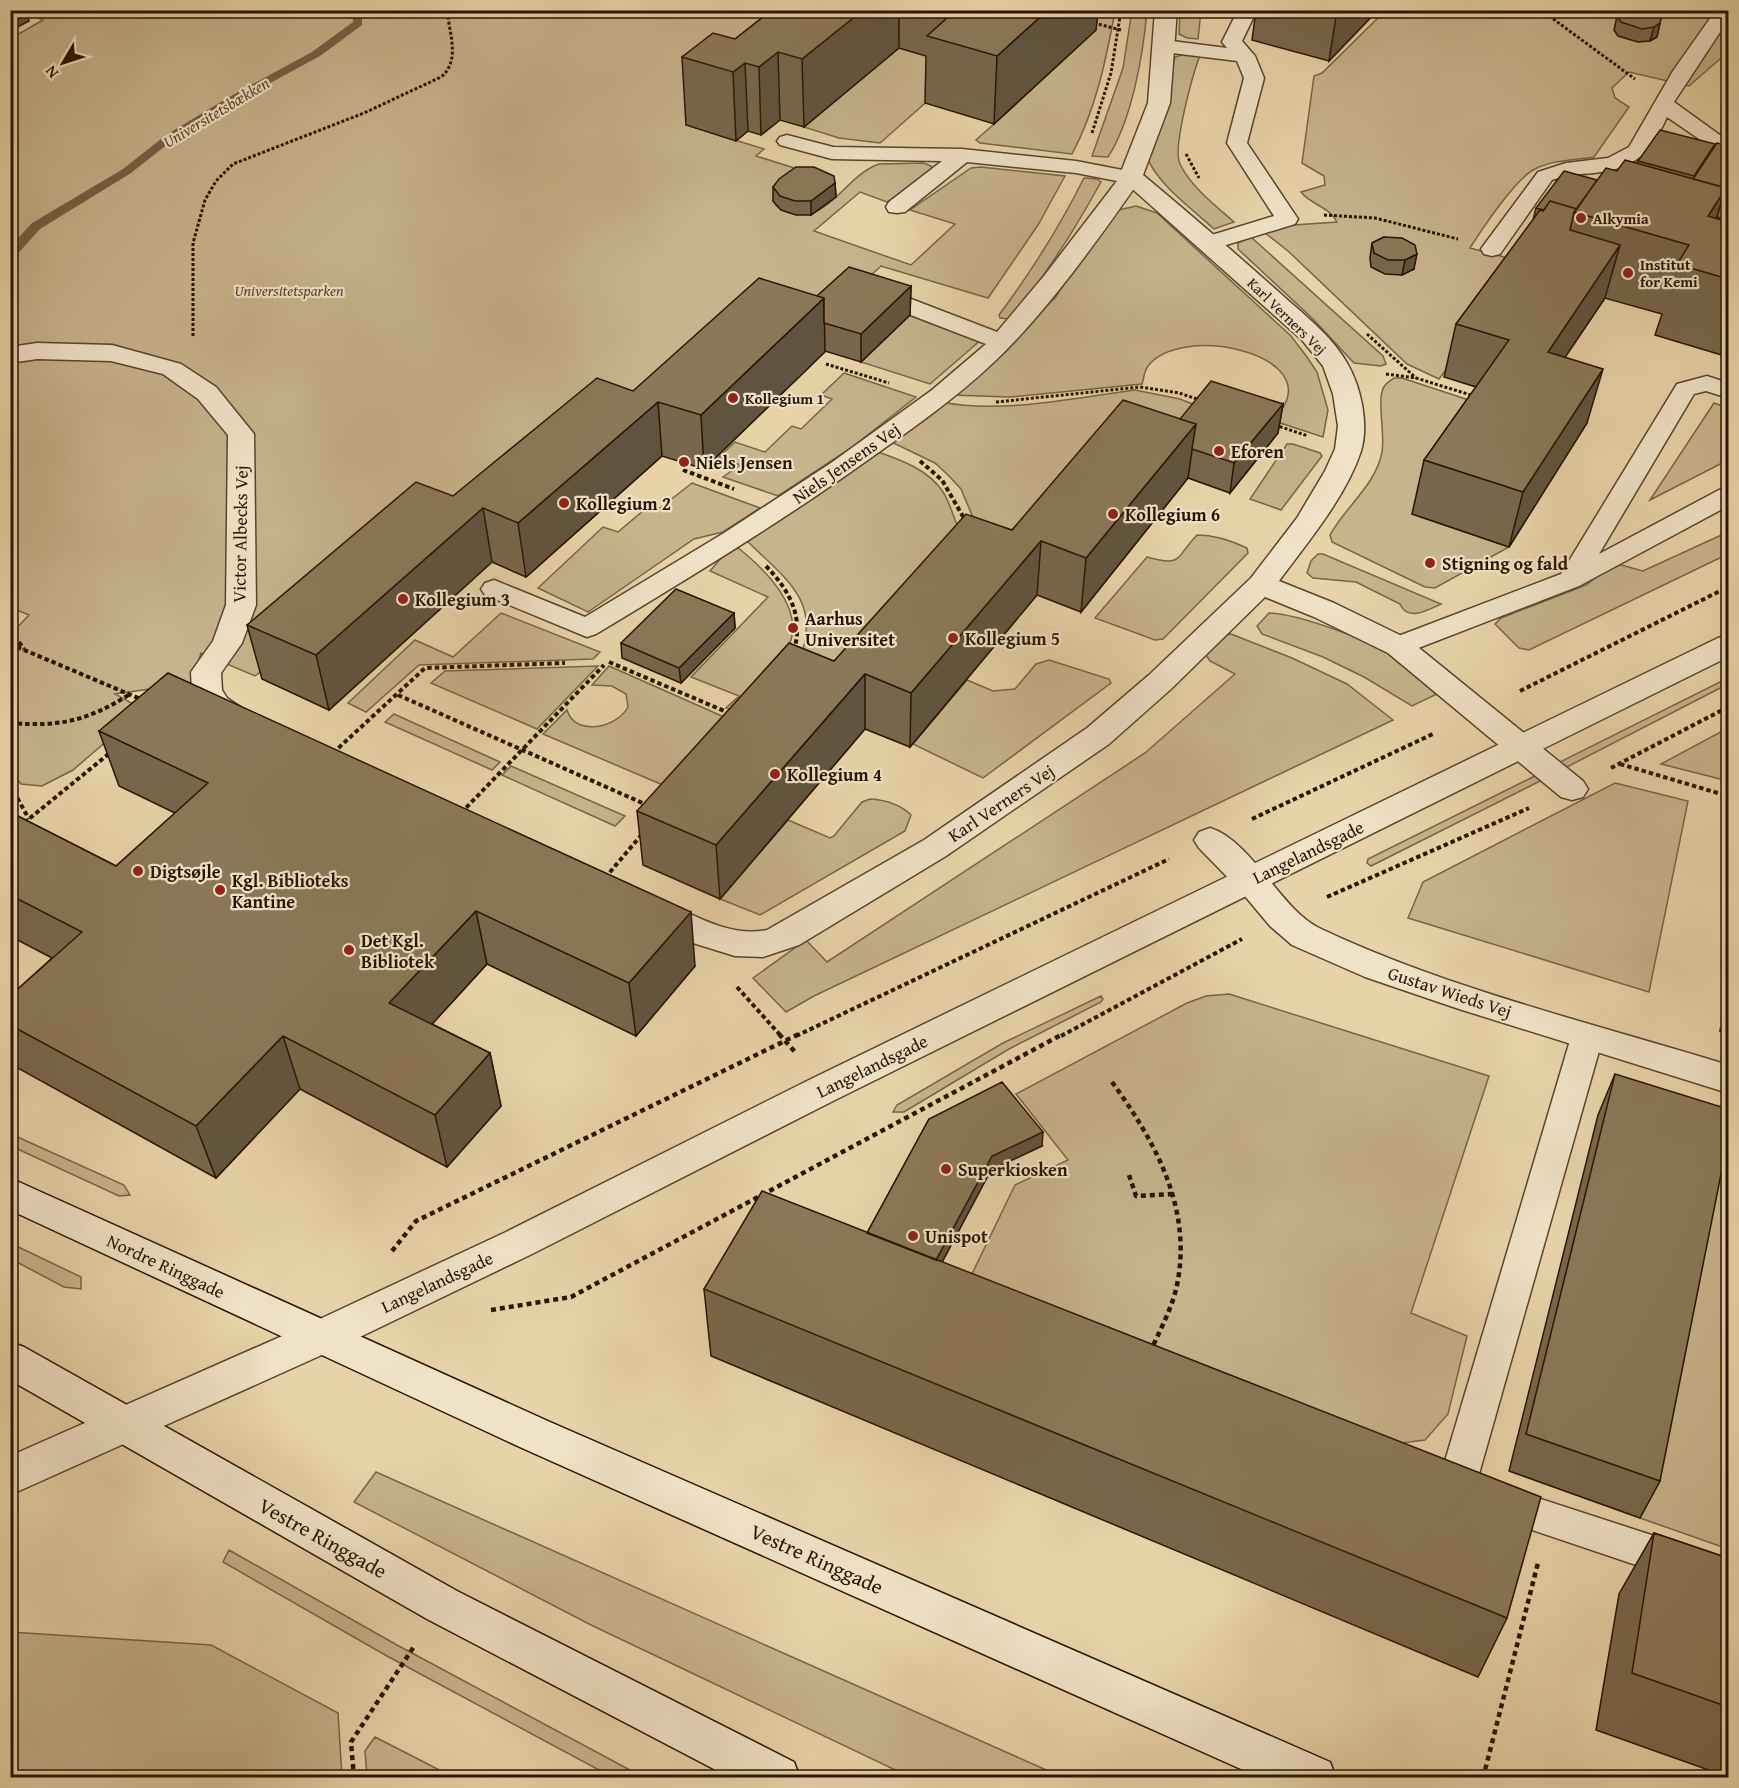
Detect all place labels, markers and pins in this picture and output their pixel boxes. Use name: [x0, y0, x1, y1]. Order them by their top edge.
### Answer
place label: Alkymia: [1593, 208, 1649, 229]
marker: Alkymia: [1574, 211, 1588, 225]
place label: Institut for Kemi: [1640, 254, 1698, 292]
marker: Institut for Kemi: [1621, 266, 1635, 280]
place label: Kollegium 1: [745, 388, 824, 409]
marker: Kollegium 1: [726, 391, 740, 405]
place label: Eforen: [1231, 438, 1284, 465]
marker: Eforen: [1212, 444, 1226, 458]
place label: Niels Jensen: [696, 449, 793, 476]
marker: Niels Jensen: [677, 455, 691, 469]
place label: Kollegium 2: [576, 490, 671, 517]
marker: Kollegium 2: [557, 496, 571, 510]
place label: Kollegium 6: [1125, 501, 1220, 528]
marker: Kollegium 6: [1106, 507, 1120, 521]
place label: Stigning og fald: [1442, 550, 1569, 577]
marker: Stigning og fald: [1423, 556, 1437, 570]
place label: Kollegium 3: [415, 586, 510, 613]
marker: Kollegium 3: [396, 592, 410, 606]
place label: Aarhus Universitet: [805, 605, 895, 653]
marker: Aarhus Universitet: [786, 621, 800, 635]
place label: Kollegium 5: [965, 625, 1060, 652]
marker: Kollegium 5: [946, 631, 960, 645]
place label: Kollegium 4: [787, 761, 882, 788]
marker: Kollegium 4: [768, 767, 782, 781]
place label: Digtsøjle: [150, 858, 221, 885]
marker: Digtsøjle: [131, 864, 145, 878]
place label: Kgl. Biblioteks Kantine: [232, 867, 349, 915]
marker: Kgl. Biblioteks Kantine: [213, 883, 227, 897]
place label: Det Kgl. Bibliotek: [361, 927, 435, 975]
marker: Det Kgl. Bibliotek: [342, 943, 356, 957]
place label: Superkiosken: [958, 1156, 1068, 1183]
marker: Superkiosken: [939, 1162, 953, 1176]
place label: Unispot: [925, 1223, 988, 1250]
marker: Unispot: [906, 1229, 920, 1243]

